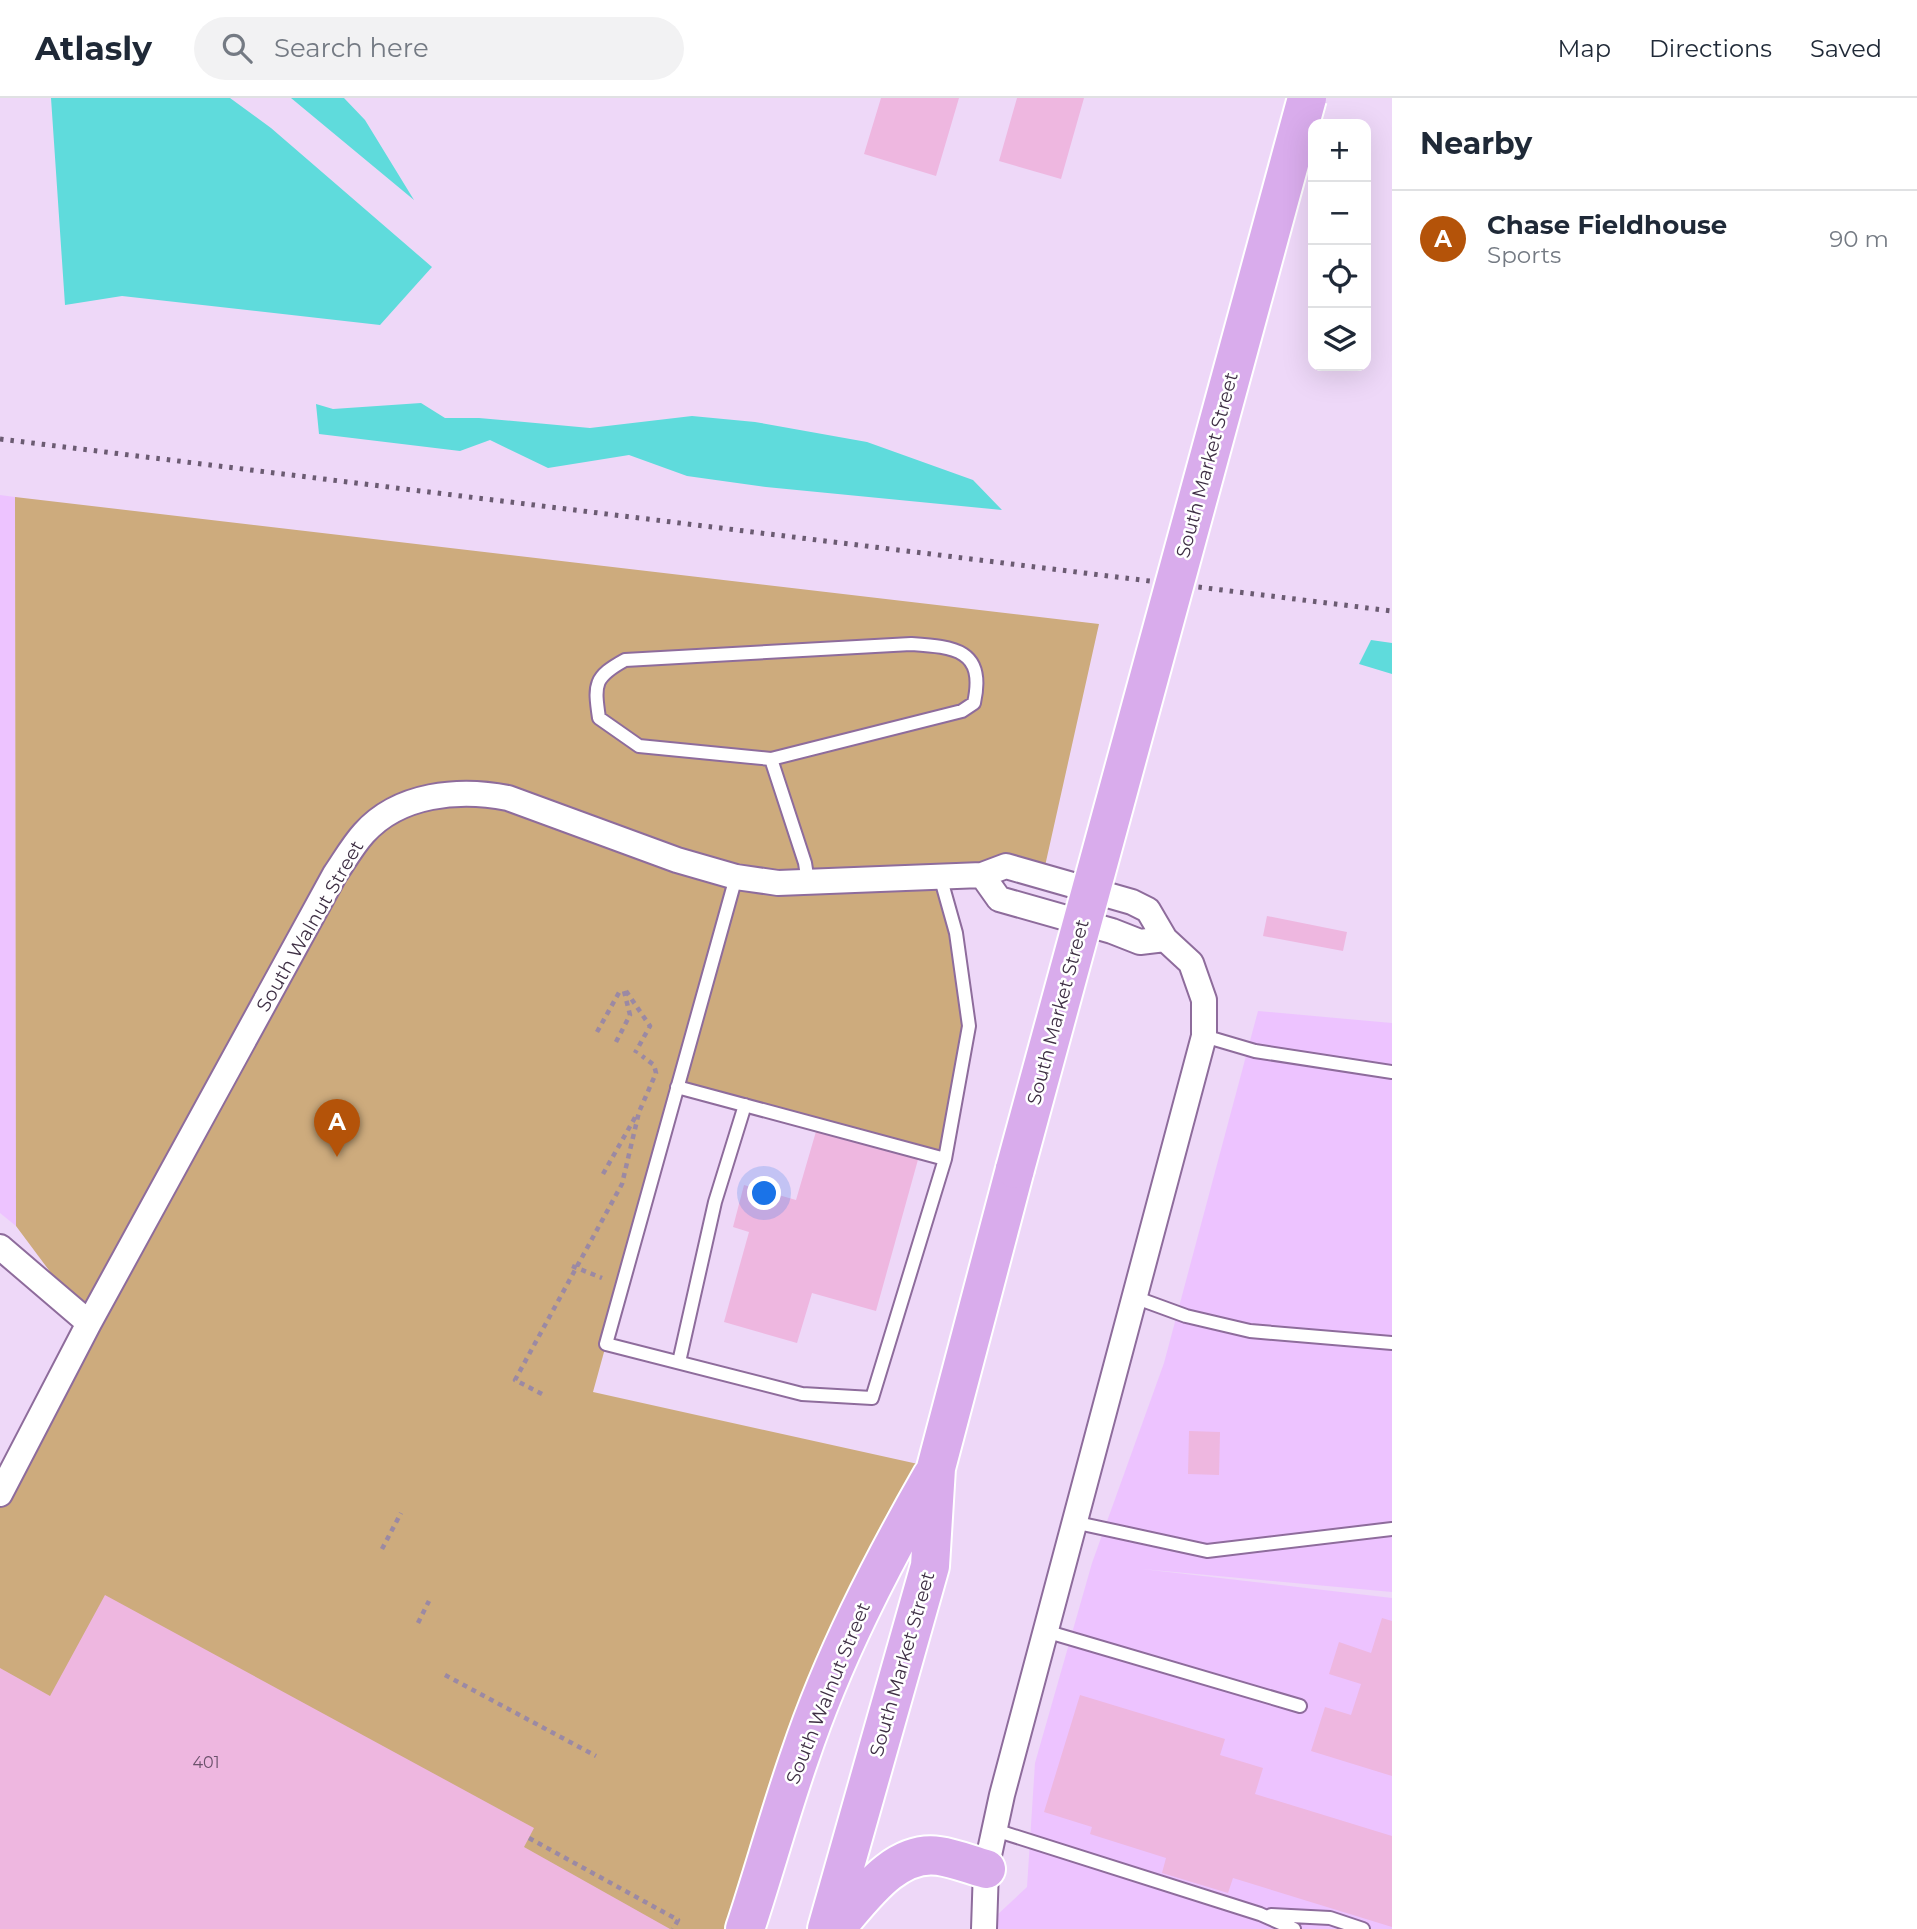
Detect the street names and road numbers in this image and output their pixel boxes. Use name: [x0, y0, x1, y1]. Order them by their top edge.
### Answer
street label: South Market Street: [1171, 369, 1243, 560]
street label: South Walnut Street: [252, 836, 369, 1016]
street label: South Market Street: [1022, 916, 1094, 1107]
street label: South Market Street: [865, 1569, 939, 1759]
street label: South Walnut Street: [781, 1598, 875, 1787]

